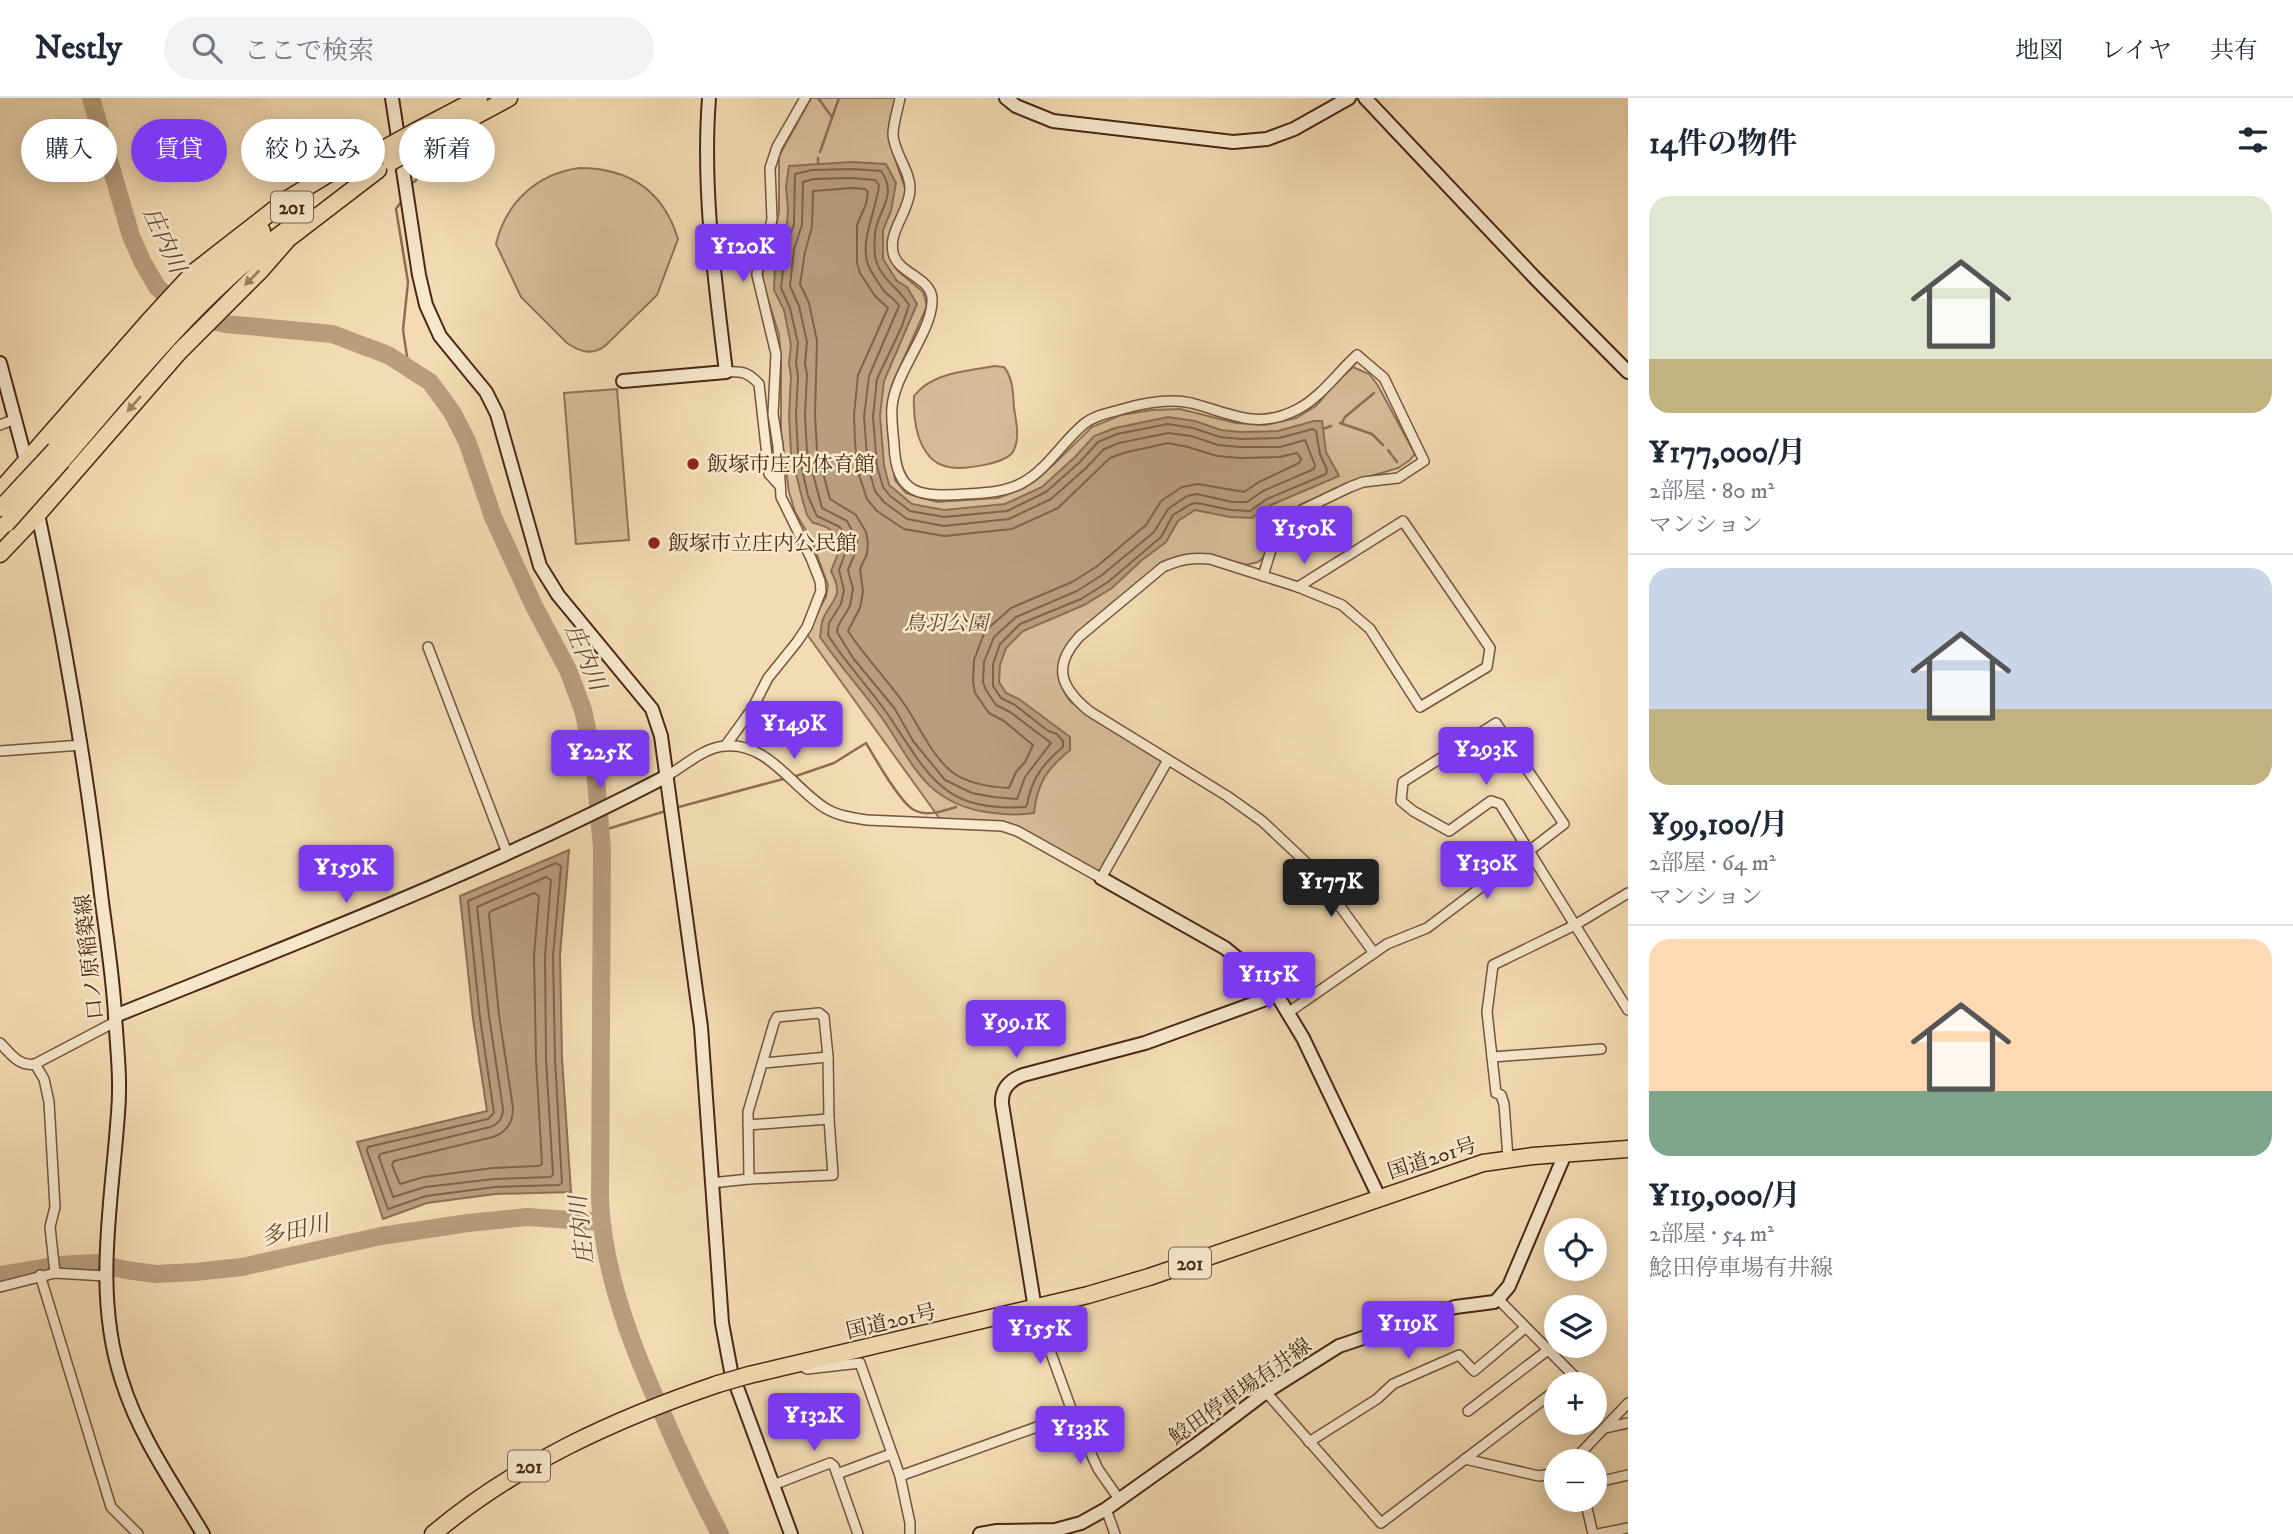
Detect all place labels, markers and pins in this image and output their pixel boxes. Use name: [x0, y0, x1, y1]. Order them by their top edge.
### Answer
pin: ¥120K: [694, 225, 792, 284]
place label: 飯塚市庄内体育館: [707, 452, 875, 478]
marker: 飯塚市庄内体育館: [685, 456, 701, 472]
pin: ¥150K: [1255, 506, 1353, 566]
place label: 飯塚市立庄内公民館: [668, 531, 857, 557]
marker: 飯塚市立庄内公民館: [646, 535, 662, 551]
pin: ¥149K: [745, 702, 843, 761]
pin: ¥293K: [1437, 728, 1535, 787]
pin: ¥225K: [551, 730, 649, 790]
pin: ¥130K: [1438, 842, 1536, 901]
pin: ¥159K: [297, 846, 395, 905]
pin: ¥177K: [1282, 860, 1380, 919]
pin: ¥115K: [1220, 953, 1318, 1012]
pin: ¥99.1K: [959, 1000, 1073, 1060]
pin: ¥119K: [1359, 1302, 1457, 1361]
pin: ¥155K: [991, 1306, 1089, 1366]
pin: ¥132K: [765, 1394, 863, 1453]
pin: ¥133K: [1031, 1406, 1129, 1466]

